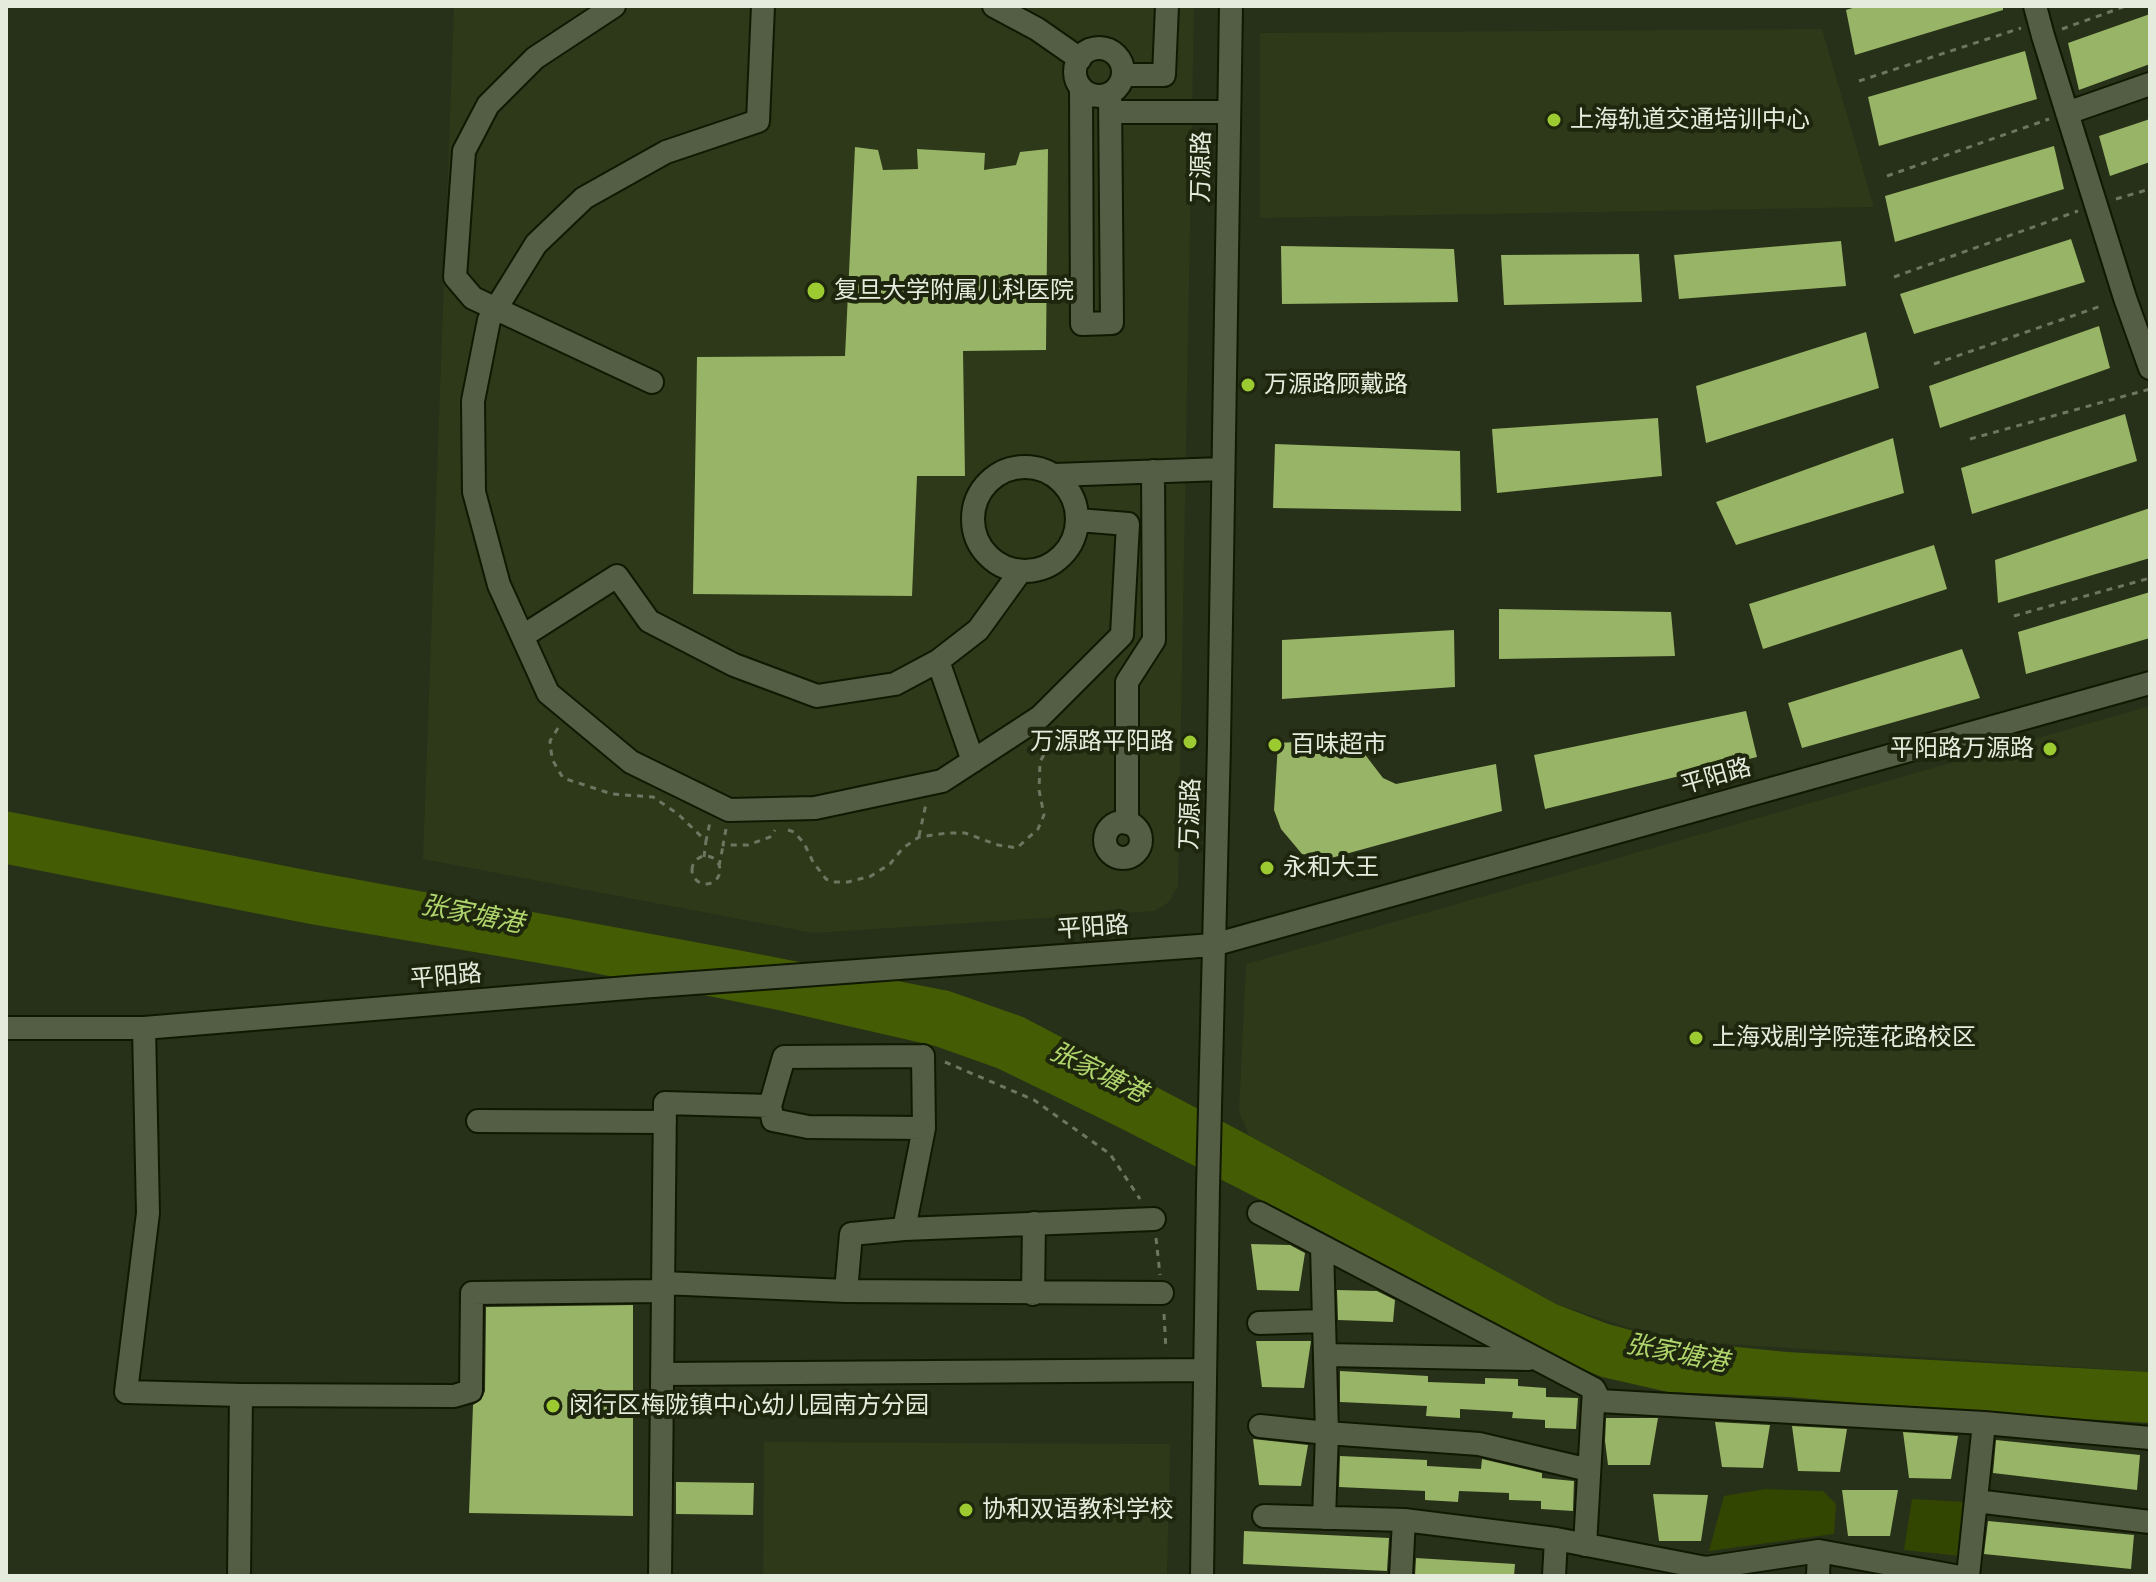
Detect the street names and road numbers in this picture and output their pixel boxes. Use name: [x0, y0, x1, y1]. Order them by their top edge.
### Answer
street label: 万源路: [1187, 131, 1217, 203]
street label: 平阳路: [1677, 753, 1755, 801]
street label: 万源路: [1175, 778, 1207, 850]
street label: 平阳路: [1056, 911, 1130, 945]
street label: 平阳路: [409, 960, 483, 994]

